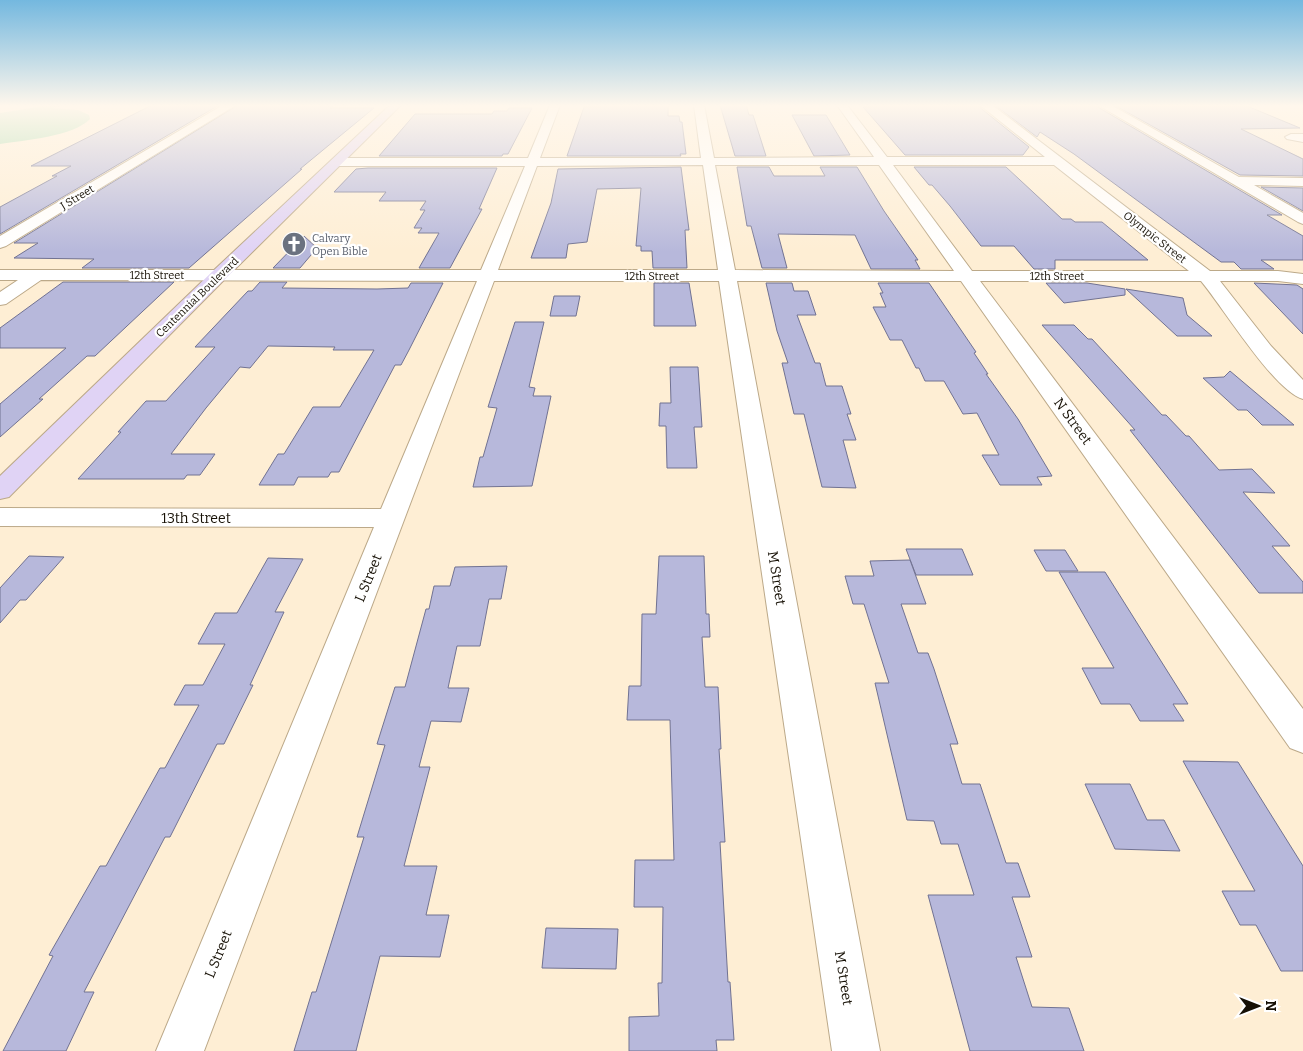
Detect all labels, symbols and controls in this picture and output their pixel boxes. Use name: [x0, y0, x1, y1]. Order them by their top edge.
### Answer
street label: J Street: [57, 182, 96, 213]
street label: Olympic Street: [1121, 209, 1189, 266]
church icon: Calvary Open Bible: [281, 231, 307, 257]
place label: Calvary Open Bible: [312, 232, 367, 258]
street label: Centennial Boulevard: [153, 254, 242, 340]
street label: 12th Street: [130, 269, 184, 282]
street label: 12th Street: [625, 270, 679, 283]
street label: 12th Street: [1030, 270, 1084, 283]
street label: N Street: [1050, 395, 1095, 448]
street label: 13th Street: [161, 510, 231, 527]
street label: M Street: [764, 550, 789, 606]
street label: L Street: [351, 552, 386, 605]
street label: L Street: [201, 928, 236, 981]
street label: M Street: [831, 950, 856, 1006]
north arrow: [1233, 981, 1283, 1031]
text: N: [1262, 1001, 1279, 1012]

